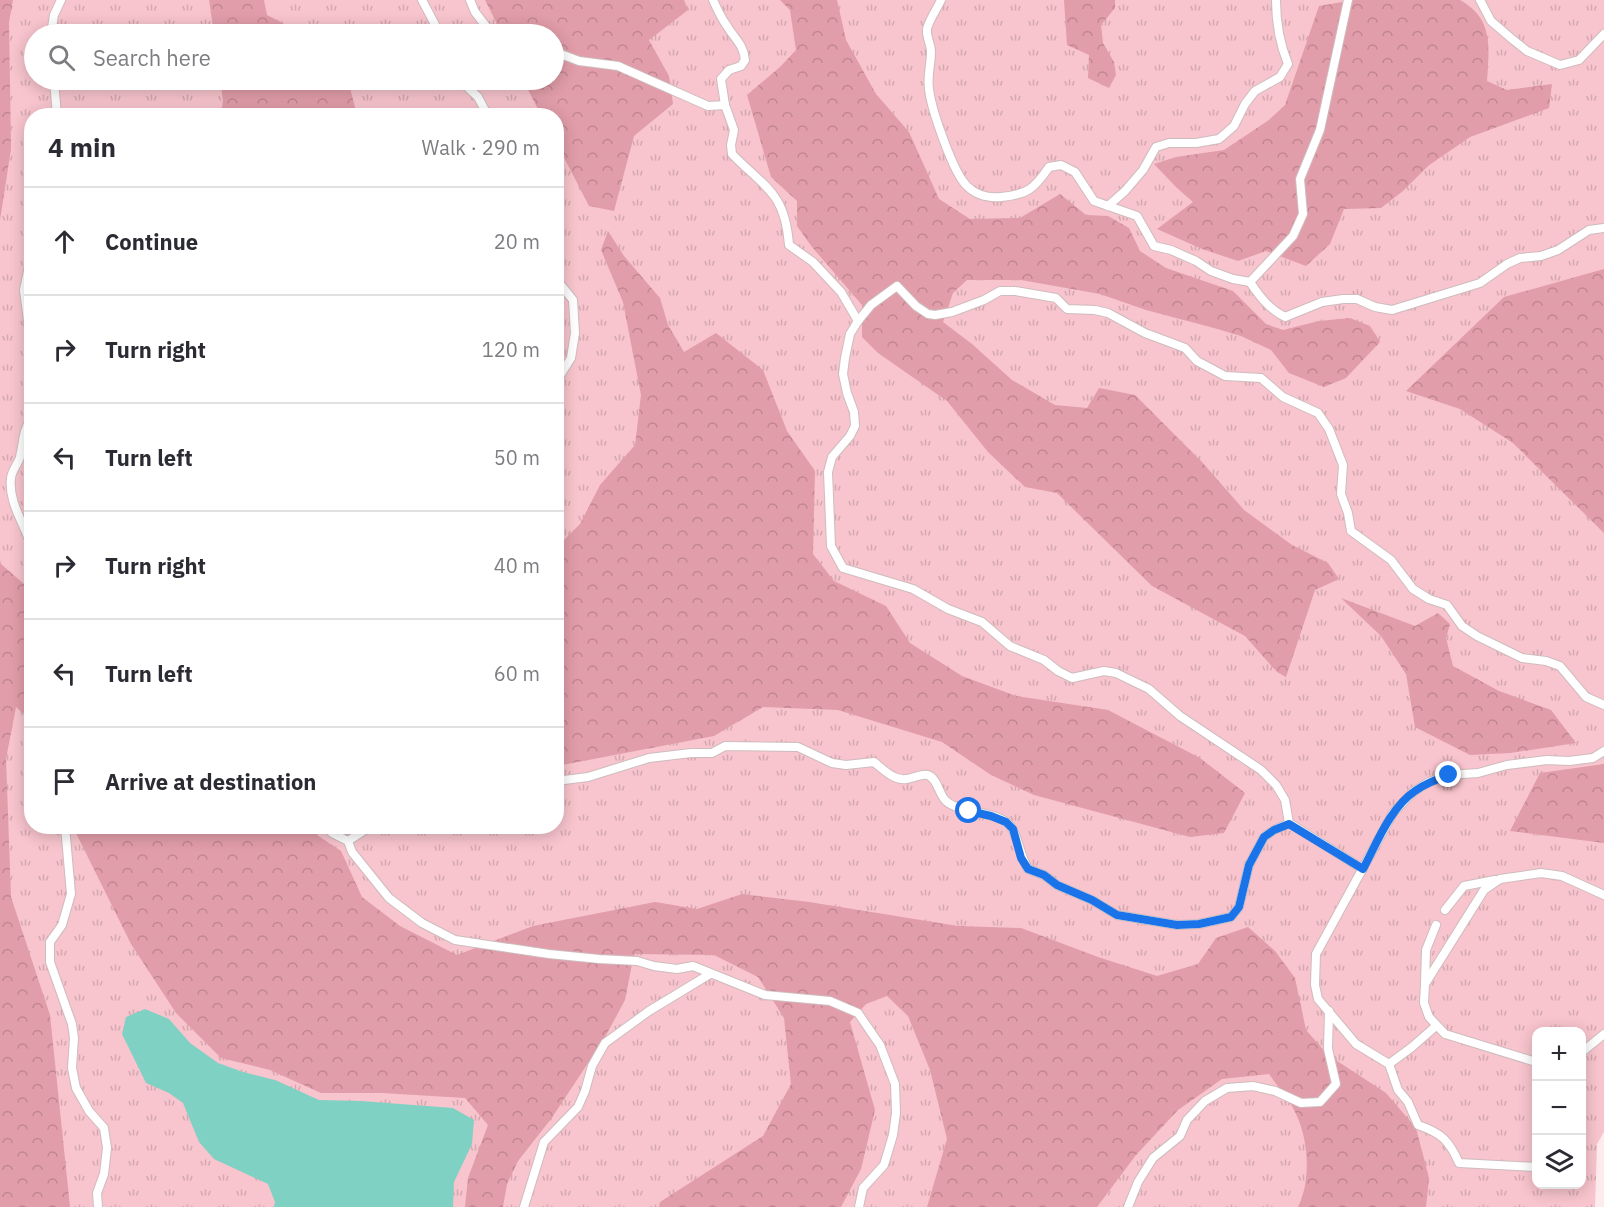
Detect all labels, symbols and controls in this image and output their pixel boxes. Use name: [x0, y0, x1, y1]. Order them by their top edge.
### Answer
search box: [24, 24, 564, 90]
icon: search: [45, 41, 78, 74]
text: Search here: [93, 43, 211, 72]
text: 4 min: [48, 130, 116, 164]
text: Walk · 290 m: [422, 134, 540, 161]
icon: ahead: [48, 225, 81, 258]
text: Continue: [105, 227, 198, 256]
text: 20 m: [494, 228, 540, 255]
icon: right: [48, 333, 81, 366]
text: Turn right: [105, 335, 206, 364]
text: 120 m: [482, 336, 540, 363]
icon: left: [48, 441, 81, 474]
text: Turn left: [105, 443, 193, 472]
text: 50 m: [494, 444, 540, 471]
icon: right: [48, 549, 81, 582]
text: Turn right: [105, 551, 206, 580]
text: 40 m: [494, 552, 540, 579]
icon: left: [48, 657, 81, 690]
text: Turn left: [105, 659, 193, 688]
text: 60 m: [494, 660, 540, 687]
route end: [1435, 761, 1461, 787]
icon: arrive: [48, 765, 81, 798]
text: Arrive at destination: [105, 767, 316, 796]
route start: [955, 797, 981, 823]
map controls: [1532, 1027, 1586, 1189]
button: +: [1532, 1027, 1586, 1081]
button: −: [1532, 1081, 1586, 1135]
button: layers: [1532, 1135, 1586, 1189]

